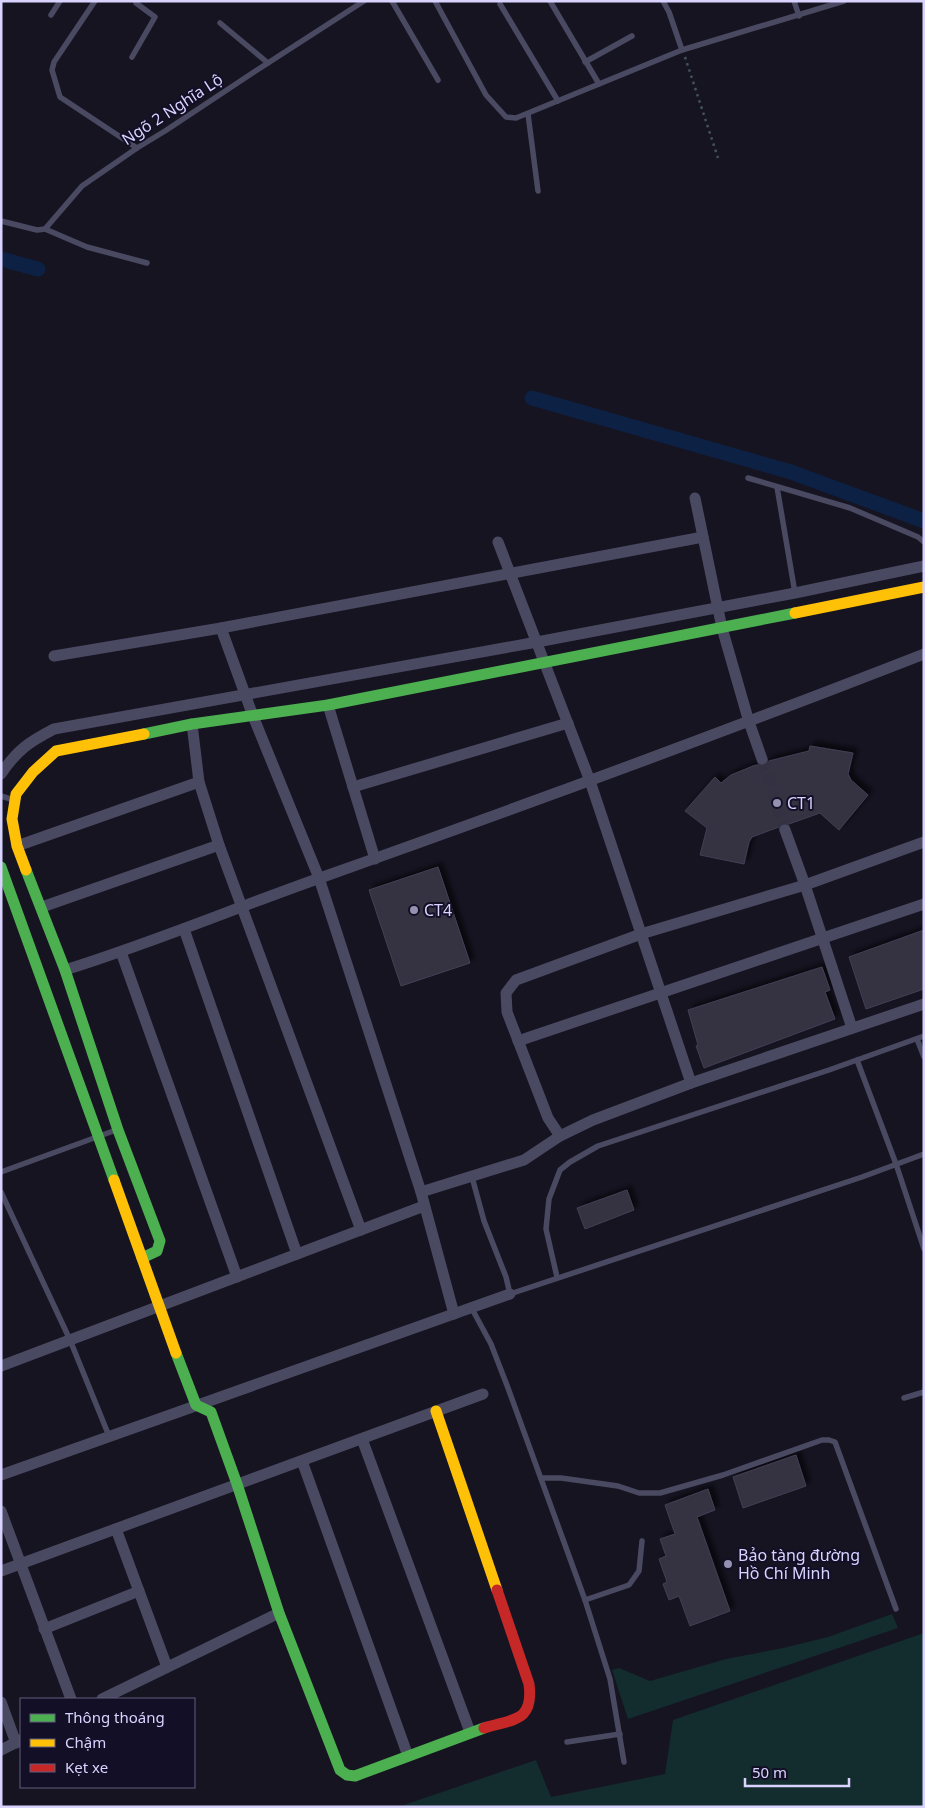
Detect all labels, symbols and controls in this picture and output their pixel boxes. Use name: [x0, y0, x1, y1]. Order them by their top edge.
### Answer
street label: Ngõ 2 Nghĩa Lộ: [117, 68, 227, 150]
place label: CT1: [787, 792, 815, 814]
marker: CT1: [771, 797, 783, 809]
place label: CT4: [424, 899, 452, 921]
marker: CT4: [408, 904, 420, 916]
place label: Bảo tàng đường Hồ Chí Minh: [738, 1544, 860, 1584]
marker: Bảo tàng đường Hồ Chí Minh: [722, 1558, 734, 1570]
legend: [20, 1698, 195, 1788]
text: Thông thoáng: [65, 1707, 165, 1727]
text: Chậm: [65, 1732, 106, 1752]
scale bar: [745, 1756, 849, 1788]
text: Kẹt xe: [65, 1757, 108, 1777]
text: 50 m: [752, 1762, 787, 1782]

